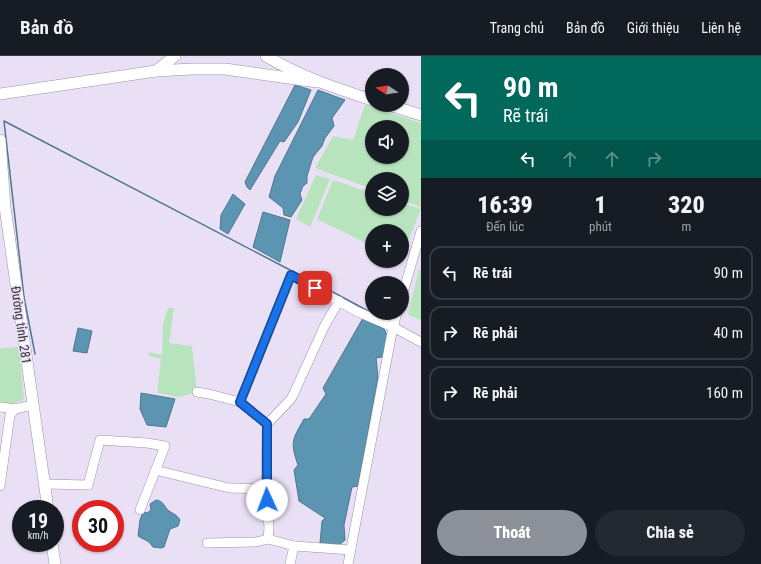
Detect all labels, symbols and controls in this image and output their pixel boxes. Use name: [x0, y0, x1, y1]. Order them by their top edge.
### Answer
text: Bản đồ: [20, 16, 73, 39]
text: Trang chủ: [490, 20, 544, 36]
text: Bản đồ: [566, 20, 605, 36]
text: Giới thiệu: [627, 20, 679, 36]
text: Liên hệ: [701, 20, 741, 36]
north arrow: [365, 68, 409, 112]
map controls: [365, 68, 409, 320]
text: 90 m: [503, 71, 559, 104]
icon: left: [437, 72, 489, 124]
text: Rẽ trái: [503, 105, 548, 126]
button: sound: [365, 120, 409, 164]
icon: left: [517, 148, 539, 170]
icon: ahead: [559, 148, 581, 170]
icon: ahead: [601, 148, 623, 170]
icon: right: [643, 148, 665, 170]
button: layers: [365, 172, 409, 216]
text: 16:39: [477, 191, 533, 219]
text: 1: [594, 191, 607, 219]
text: 320: [668, 191, 705, 219]
text: Đến lúc: [486, 219, 524, 234]
text: phút: [589, 219, 612, 234]
text: m: [682, 219, 691, 234]
button: +: [365, 224, 409, 268]
icon: left: [439, 262, 461, 284]
text: Rẽ trái: [473, 264, 512, 282]
text: 90 m: [713, 264, 743, 282]
pin: [298, 271, 332, 305]
button: −: [365, 276, 409, 320]
icon: arrive: [304, 277, 326, 299]
street label: Đường tỉnh 281: [8, 285, 34, 365]
icon: right: [439, 322, 461, 344]
text: Rẽ phải: [473, 324, 518, 342]
text: 40 m: [713, 324, 743, 342]
icon: right: [439, 382, 461, 404]
text: Rẽ phải: [473, 384, 518, 402]
text: 160 m: [706, 384, 743, 402]
position arrow: [246, 479, 288, 521]
speed limit sign: 30: [72, 500, 124, 552]
text: 19: [28, 509, 48, 533]
button: Thoát: [437, 510, 587, 556]
button: Chia sẻ: [595, 510, 745, 556]
text: km/h: [28, 530, 48, 541]

